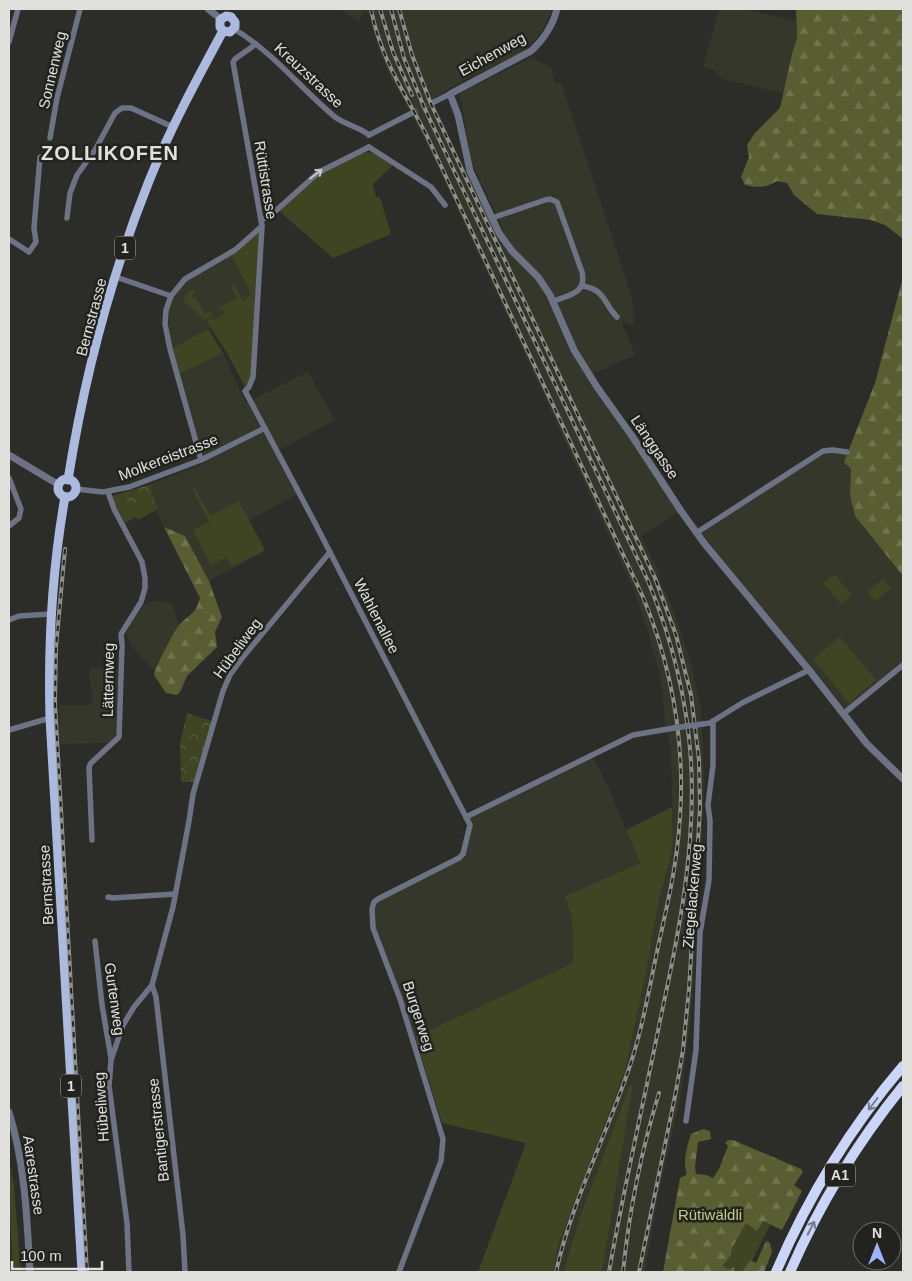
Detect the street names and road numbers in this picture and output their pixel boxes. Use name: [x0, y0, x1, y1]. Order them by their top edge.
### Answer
street label: Sonnenweg: [35, 29, 69, 111]
street label: Eichenweg: [456, 29, 528, 79]
street label: Kreuzstrasse: [271, 39, 347, 111]
street label: Rüttistrasse: [251, 140, 281, 220]
road number: 1: [115, 237, 135, 260]
street label: Bernstrasse: [72, 276, 110, 358]
street label: Länggasse: [627, 412, 683, 482]
street label: Molkereistrasse: [116, 430, 220, 484]
street label: Wahlenallee: [351, 576, 403, 656]
street label: Hübeliweg: [210, 615, 264, 681]
street label: Lätternweg: [99, 643, 117, 717]
street label: Ziegelackerweg: [679, 843, 705, 949]
street label: Bernstrasse: [35, 845, 57, 925]
street label: Gurtenweg: [101, 961, 129, 1037]
street label: Burgerweg: [400, 979, 438, 1053]
street label: Hübeliweg: [90, 1071, 112, 1143]
road number: 1: [61, 1074, 81, 1098]
street label: Bantigerstrasse: [144, 1077, 172, 1183]
street label: Aarestrasse: [20, 1134, 48, 1216]
road number: A1: [825, 1164, 855, 1186]

